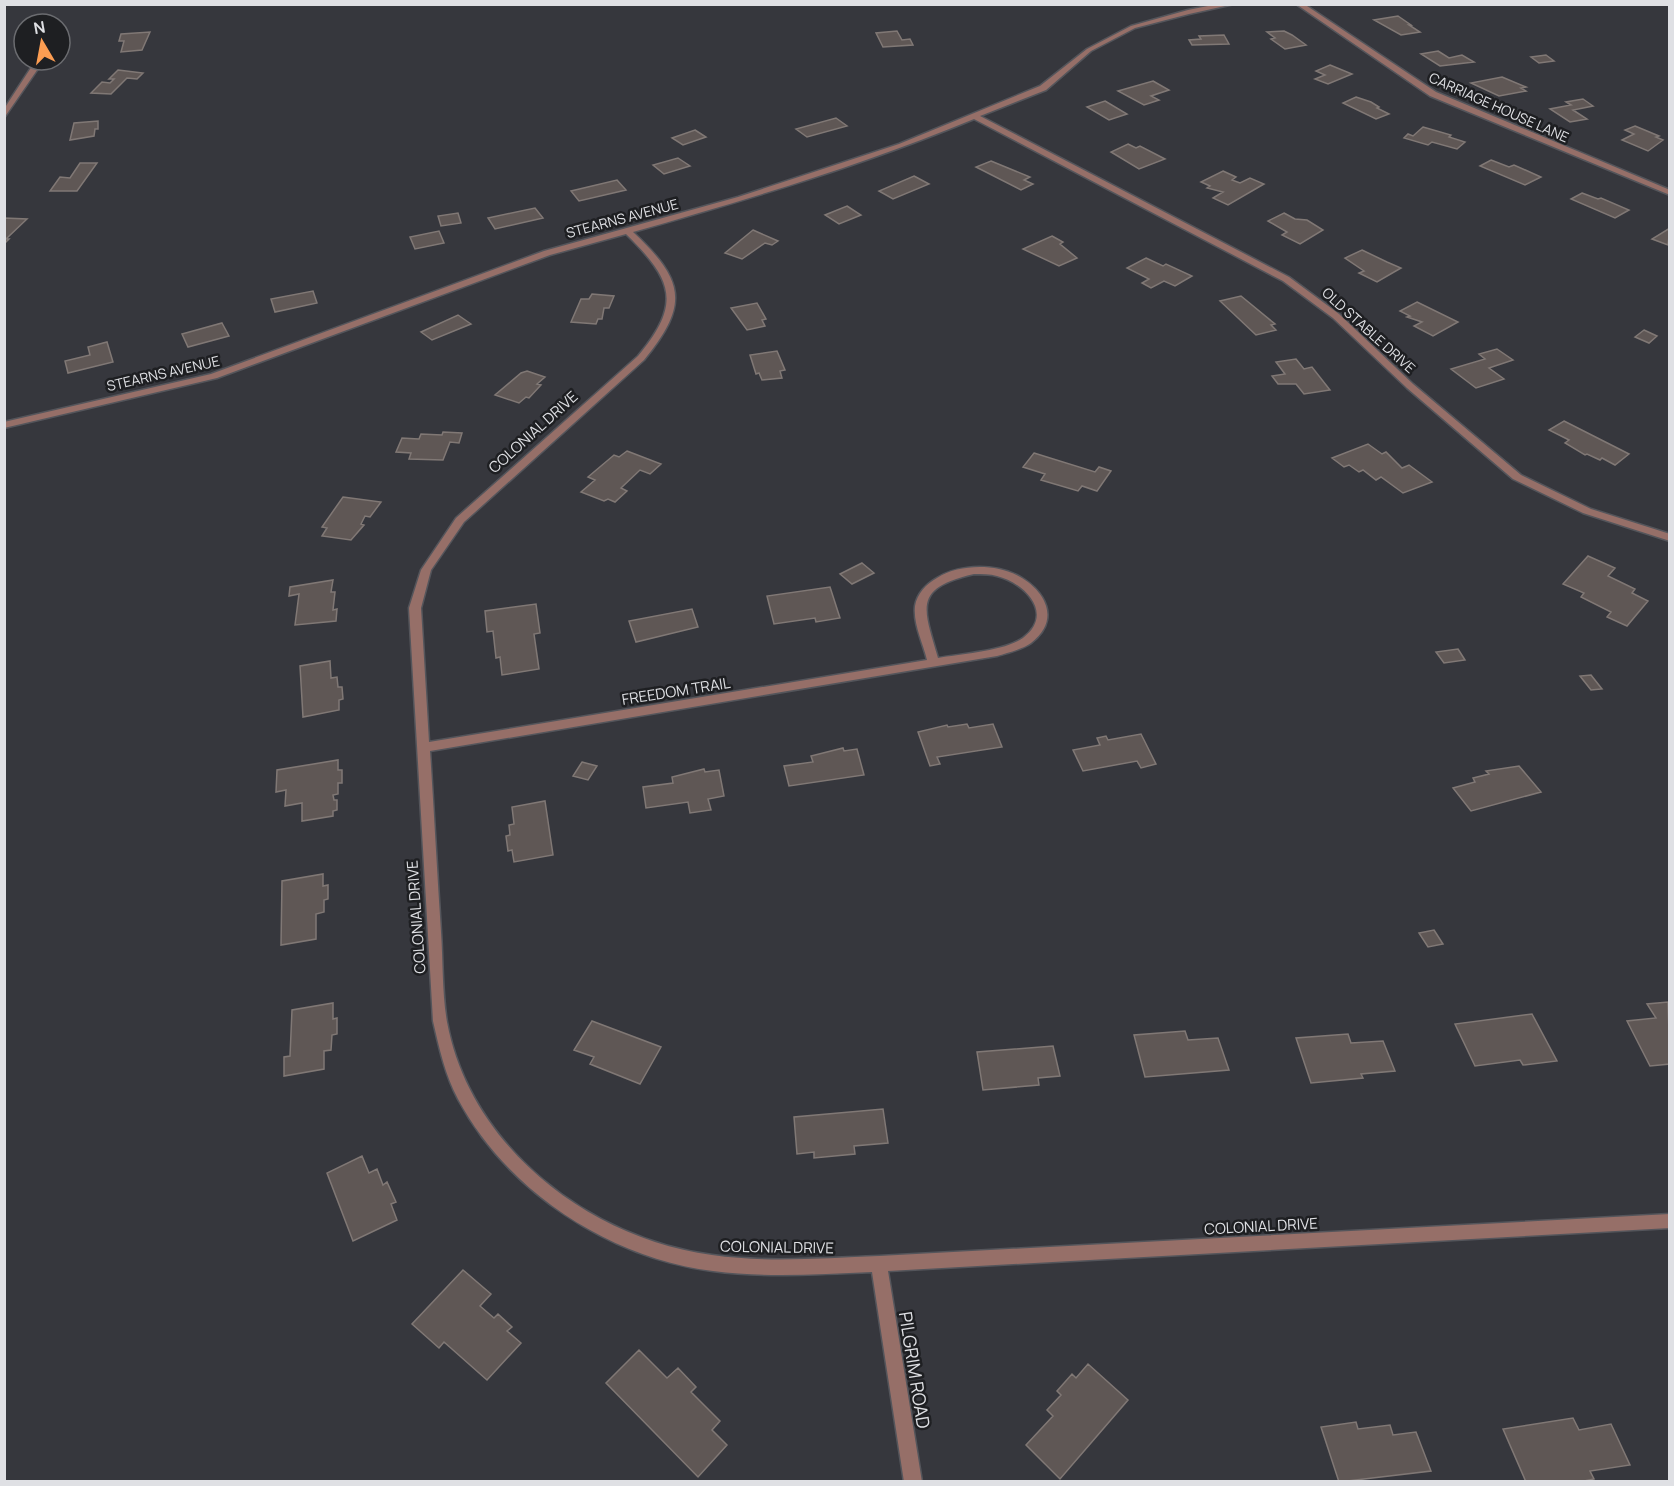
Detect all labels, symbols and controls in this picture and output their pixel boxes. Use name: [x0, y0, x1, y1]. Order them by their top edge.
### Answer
north arrow: [12, 12, 72, 72]
text: N: [32, 15, 47, 39]
street label: CARRIAGE HOUSE LANE: [1426, 68, 1572, 146]
street label: STEARNS AVENUE: [564, 194, 680, 242]
street label: OLD STABLE DRIVE: [1318, 283, 1420, 377]
street label: STEARNS AVENUE: [105, 351, 221, 395]
street label: COLONIAL DRIVE: [484, 386, 582, 478]
street label: FREEDOM TRAIL: [620, 672, 732, 710]
street label: COLONIAL DRIVE: [402, 860, 430, 974]
street label: COLONIAL DRIVE: [1204, 1213, 1318, 1239]
street label: COLONIAL DRIVE: [720, 1236, 834, 1258]
street label: PILGRIM ROAD: [894, 1310, 936, 1430]

